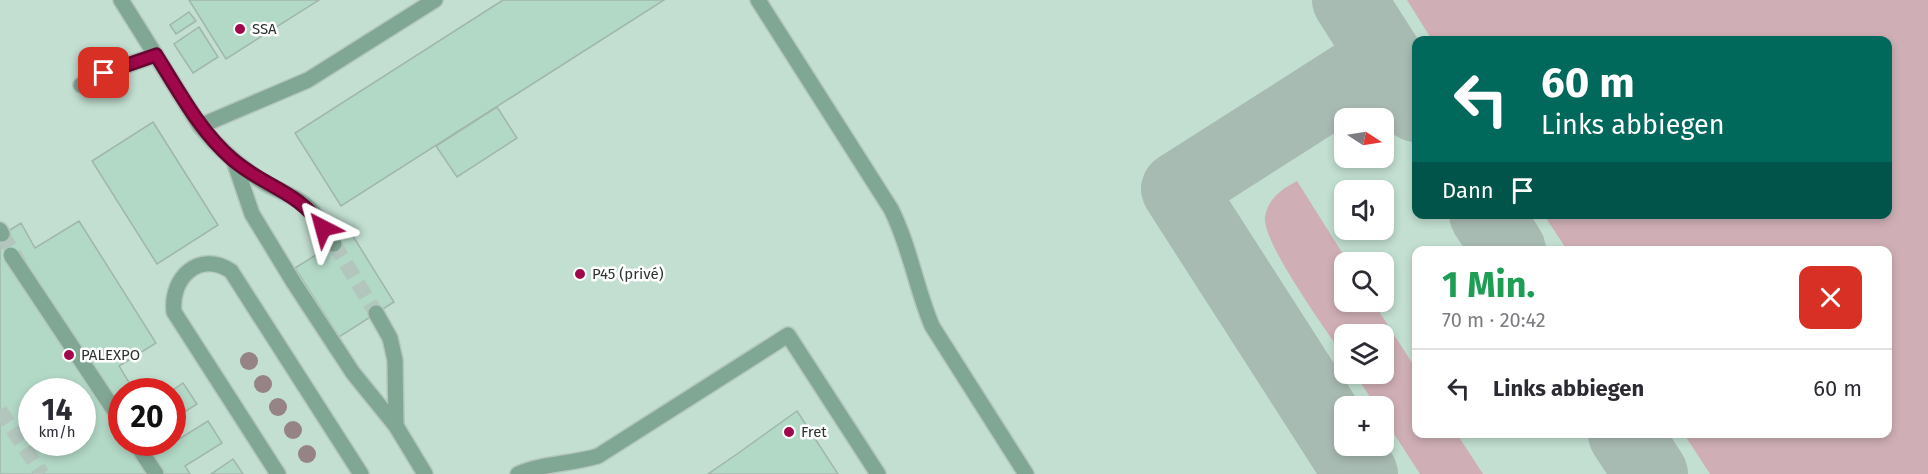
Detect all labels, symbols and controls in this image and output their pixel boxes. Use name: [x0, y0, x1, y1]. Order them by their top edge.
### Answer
place label: SSA: [252, 20, 277, 38]
marker: SSA: [233, 22, 247, 36]
pin: [78, 47, 129, 98]
icon: arrive: [87, 56, 120, 89]
text: 60 m: [1541, 58, 1635, 108]
icon: left: [1442, 60, 1520, 138]
north arrow: [1334, 108, 1394, 168]
map controls: [1334, 108, 1394, 456]
text: Links abbiegen: [1541, 109, 1725, 141]
icon: arrive: [1506, 174, 1539, 207]
text: Dann: [1442, 177, 1494, 204]
button: sound: [1334, 180, 1394, 240]
position arrow: [291, 196, 355, 260]
button: search: [1334, 252, 1394, 312]
text: 1 Min.: [1442, 263, 1535, 307]
place label: P45 (privé): [592, 265, 664, 283]
button: close: [1799, 266, 1862, 329]
marker: P45 (privé): [573, 267, 587, 281]
text: 70 m · 20:42: [1442, 308, 1546, 332]
button: layers: [1334, 324, 1394, 384]
place label: PALEXPO: [81, 346, 140, 364]
marker: PALEXPO: [62, 348, 76, 362]
icon: left: [1442, 372, 1475, 405]
text: Links abbiegen: [1493, 375, 1644, 402]
text: 60 m: [1813, 375, 1862, 402]
speed limit sign: 20: [108, 378, 186, 456]
text: 14: [42, 392, 72, 428]
button: +: [1334, 396, 1394, 456]
text: km/h: [38, 423, 76, 441]
place label: Fret: [801, 423, 827, 441]
marker: Fret: [782, 425, 796, 439]

